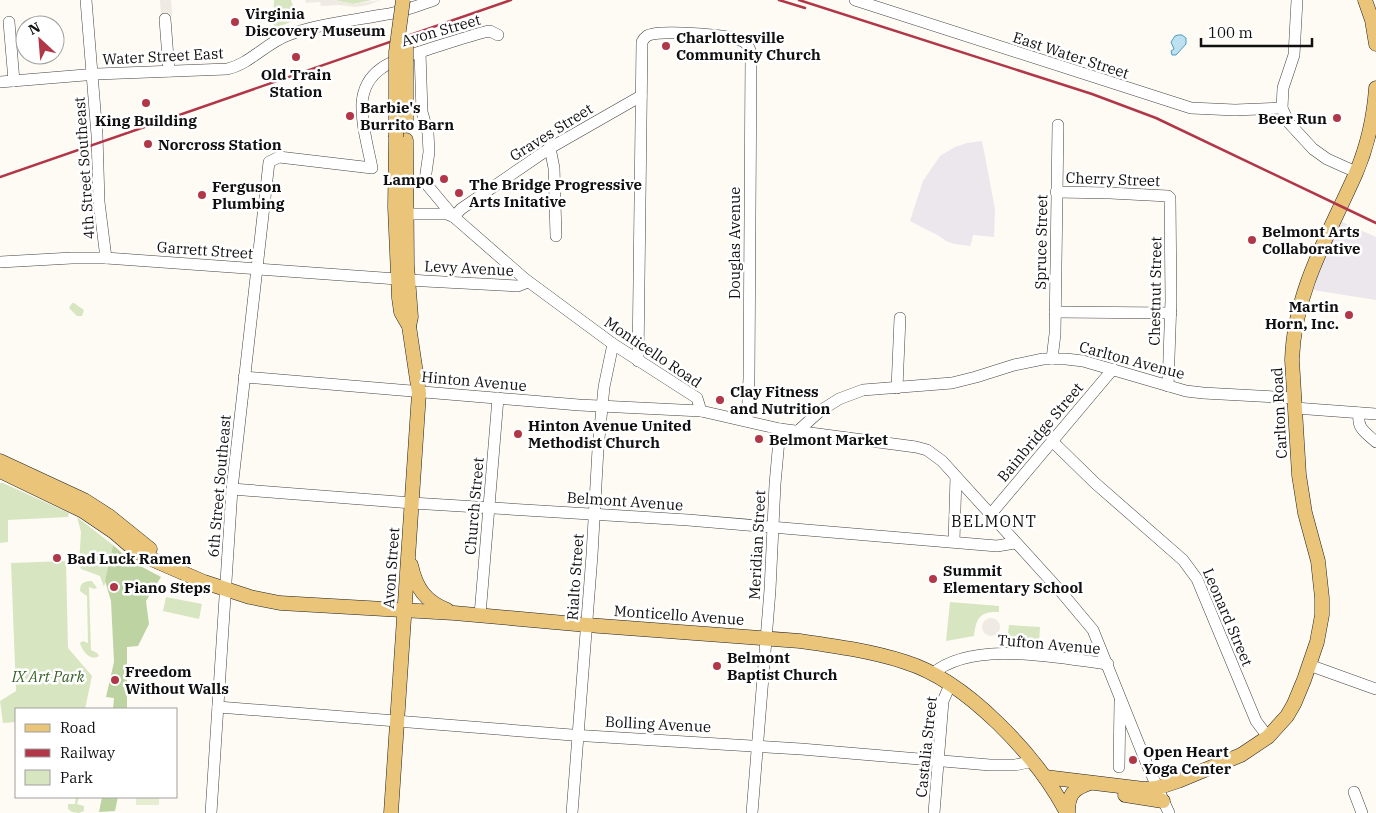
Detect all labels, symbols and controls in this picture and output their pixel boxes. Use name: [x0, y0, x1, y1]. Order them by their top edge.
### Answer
place label: Virginia Discovery Museum: [245, 4, 386, 40]
street label: Avon Street: [399, 10, 483, 50]
north arrow: [15, 15, 65, 65]
scale bar: [1201, 15, 1312, 47]
marker: Virginia Discovery Museum: [229, 16, 241, 28]
text: N: [25, 18, 43, 39]
text: 100 m: [1208, 23, 1253, 42]
street label: East Water Street: [1010, 27, 1132, 83]
place label: Charlottesville Community Church: [676, 28, 821, 64]
marker: Charlottesville Community Church: [660, 40, 672, 52]
street label: Water Street East: [102, 43, 224, 69]
marker: Old Train Station: [290, 51, 302, 63]
place label: Old Train Station: [261, 65, 331, 101]
street label: 4th Street Southeast: [70, 96, 98, 240]
marker: King Building: [140, 97, 152, 109]
place label: Barbie's Burrito Barn: [360, 98, 454, 134]
street label: Graves Street: [506, 99, 596, 165]
place label: Beer Run: [1258, 109, 1327, 128]
marker: Barbie's Burrito Barn: [344, 110, 356, 122]
place label: King Building: [95, 111, 197, 130]
marker: Beer Run: [1331, 112, 1343, 124]
place label: Norcross Station: [158, 135, 282, 154]
marker: Norcross Station: [142, 138, 154, 150]
street label: Cherry Street: [1065, 168, 1161, 190]
place label: Lampo: [383, 170, 434, 189]
marker: Lampo: [438, 173, 450, 185]
place label: The Bridge Progressive Arts Initative: [469, 175, 642, 211]
place label: Ferguson Plumbing: [212, 177, 285, 213]
marker: The Bridge Progressive Arts Initative: [453, 187, 465, 199]
street label: Douglas Avenue: [725, 187, 744, 299]
marker: Ferguson Plumbing: [196, 189, 208, 201]
street label: Spruce Street: [1031, 194, 1051, 290]
place label: Belmont Arts Collaborative: [1262, 222, 1361, 258]
marker: Belmont Arts Collaborative: [1246, 234, 1258, 246]
street label: Chestnut Street: [1145, 236, 1165, 346]
street label: Garrett Street: [156, 237, 254, 263]
street label: Levy Avenue: [424, 256, 514, 280]
place label: Martin Horn, Inc.: [1265, 297, 1339, 333]
marker: Martin Horn, Inc.: [1343, 309, 1355, 321]
street label: Monticello Road: [601, 312, 705, 392]
street label: Carlton Avenue: [1077, 337, 1187, 383]
street label: Hinton Avenue: [421, 367, 527, 395]
street label: Carlton Road: [1267, 367, 1291, 459]
street label: Bainbridge Street: [993, 378, 1087, 486]
place label: Clay Fitness and Nutrition: [730, 382, 830, 418]
marker: Clay Fitness and Nutrition: [714, 394, 726, 406]
street label: 6th Street Southeast: [203, 414, 235, 558]
place label: Hinton Avenue United Methodist Church: [528, 416, 692, 452]
marker: Hinton Avenue United Methodist Church: [512, 428, 524, 440]
place label: Belmont Market: [769, 430, 888, 449]
marker: Belmont Market: [753, 433, 765, 445]
street label: Church Street: [460, 456, 488, 556]
street label: Belmont Avenue: [566, 487, 684, 515]
street label: Meridian Street: [745, 490, 769, 600]
district label: BELMONT: [951, 511, 1037, 531]
street label: Avon Street: [379, 527, 403, 609]
street label: Rialto Street: [562, 533, 588, 621]
place label: Bad Luck Ramen: [67, 549, 191, 568]
marker: Bad Luck Ramen: [51, 552, 63, 564]
place label: Summit Elementary School: [943, 561, 1083, 597]
street label: Leonard Street: [1199, 565, 1257, 669]
marker: Summit Elementary School: [927, 573, 939, 585]
place label: Piano Steps: [124, 578, 211, 597]
marker: Piano Steps: [108, 581, 120, 593]
street label: Monticello Avenue: [613, 601, 745, 629]
street label: Tufton Avenue: [997, 630, 1101, 658]
place label: Belmont Baptist Church: [727, 648, 838, 684]
marker: Belmont Baptist Church: [711, 660, 723, 672]
place label: Freedom Without Walls: [125, 662, 229, 698]
park label: IX Art Park: [11, 667, 84, 686]
marker: Freedom Without Walls: [109, 674, 121, 686]
street label: Castalia Street: [911, 696, 941, 798]
legend: [15, 708, 178, 798]
street label: Bolling Avenue: [604, 712, 712, 736]
text: Road: [60, 718, 96, 737]
place label: Open Heart Yoga Center: [1143, 742, 1232, 778]
text: Railway: [60, 743, 115, 762]
marker: Open Heart Yoga Center: [1127, 754, 1139, 766]
text: Park: [60, 768, 93, 787]

